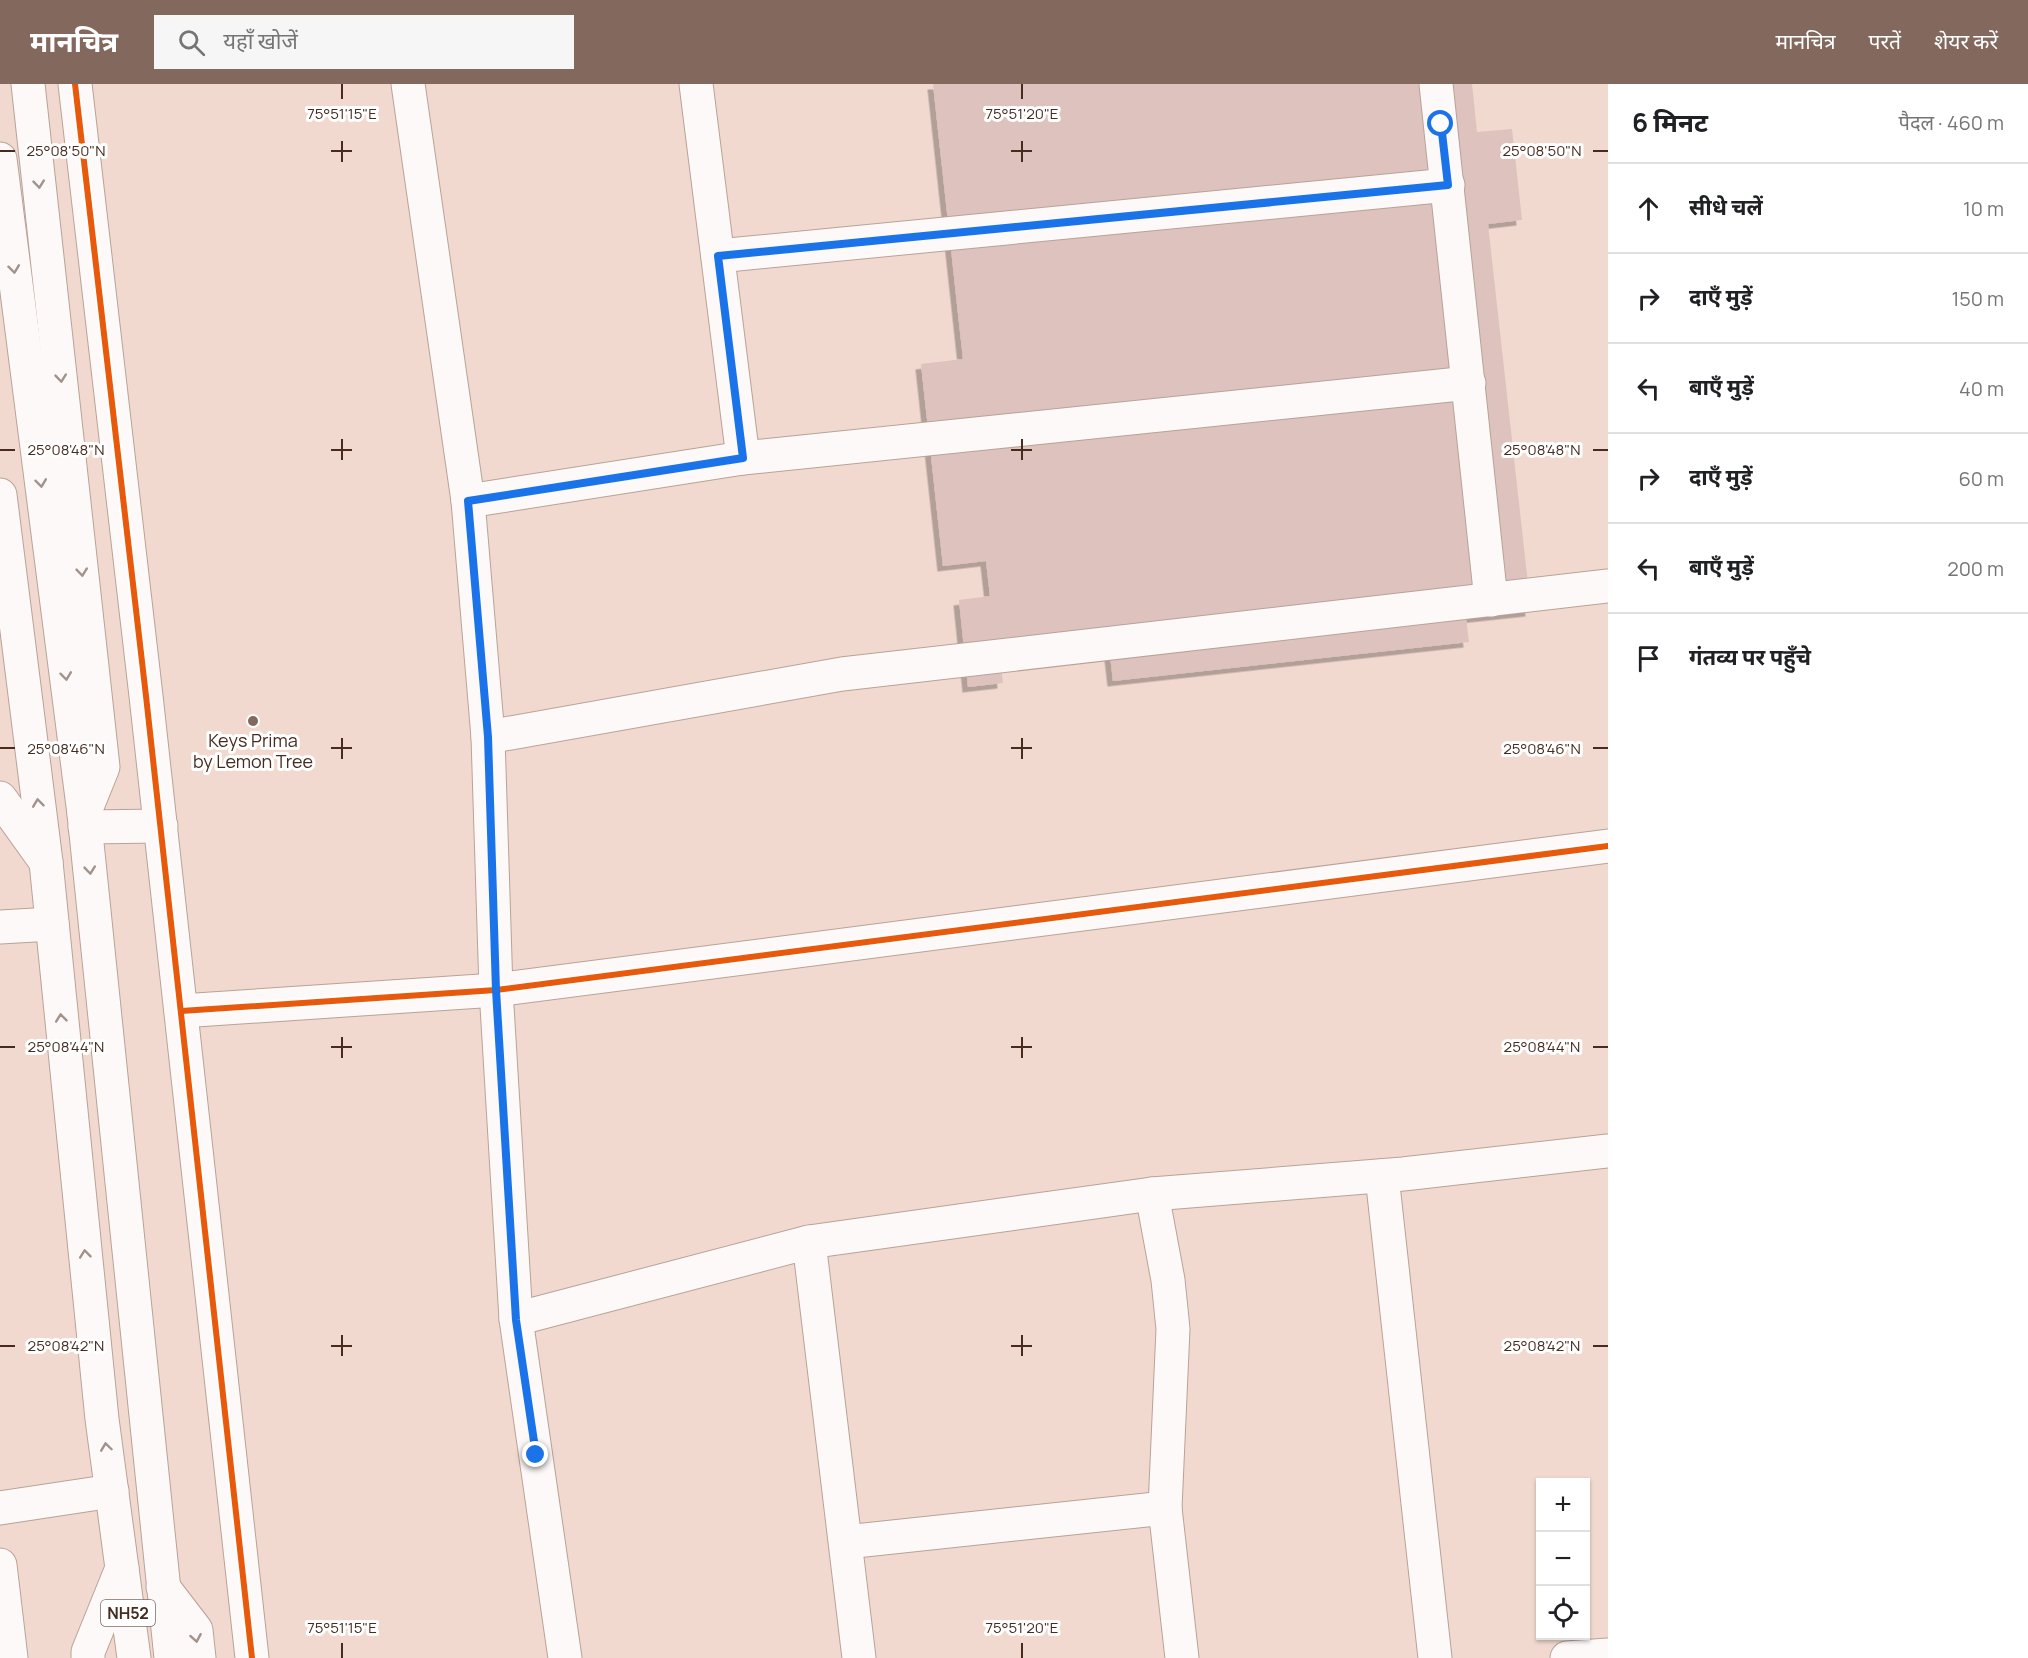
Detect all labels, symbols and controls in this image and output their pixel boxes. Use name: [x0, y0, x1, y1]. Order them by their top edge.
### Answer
search box: [154, 15, 574, 69]
text: मानचित्र: [30, 22, 118, 60]
icon: search: [175, 26, 208, 59]
text: यहाँ खोजें: [223, 26, 298, 56]
text: मानचित्र: [1776, 27, 1836, 55]
text: परतें: [1869, 27, 1901, 55]
text: शेयर करें: [1934, 27, 1998, 55]
text: 75°51'15"E: [307, 103, 377, 124]
text: 75°51'20"E: [986, 103, 1058, 124]
text: 6 मिनट: [1632, 104, 1708, 140]
text: पैदल · 460 m: [1899, 109, 2004, 136]
route start: [1427, 110, 1453, 136]
text: 25°08'50"N: [27, 140, 105, 161]
text: 25°08'50"N: [1503, 140, 1581, 161]
one-way arrow: [33, 179, 45, 188]
icon: ahead: [1632, 192, 1665, 225]
text: सीधे चलें: [1689, 192, 1763, 222]
text: 10 m: [1963, 195, 2004, 222]
one-way arrow: [7, 264, 19, 273]
icon: right: [1632, 282, 1665, 315]
text: दाएँ मुड़ें: [1689, 282, 1752, 312]
text: 150 m: [1951, 285, 2004, 312]
icon: left: [1632, 372, 1665, 405]
text: बाएँ मुड़ें: [1689, 372, 1754, 402]
one-way arrow: [54, 373, 66, 382]
text: 40 m: [1959, 375, 2004, 402]
text: 25°08'48"N: [28, 439, 104, 460]
text: 25°08'48"N: [1504, 439, 1580, 460]
icon: right: [1632, 462, 1665, 495]
text: दाएँ मुड़ें: [1689, 462, 1752, 492]
text: 60 m: [1958, 465, 2004, 492]
one-way arrow: [35, 478, 47, 488]
icon: left: [1632, 552, 1665, 585]
text: बाएँ मुड़ें: [1689, 552, 1754, 582]
text: 200 m: [1947, 555, 2004, 582]
one-way arrow: [75, 567, 88, 576]
icon: arrive: [1632, 642, 1665, 675]
text: गंतव्य पर पहुँचे: [1689, 642, 1811, 672]
one-way arrow: [59, 672, 72, 681]
marker: Keys Prima by Lemon Tree: [246, 714, 260, 728]
place label: Keys Prima by Lemon Tree: [193, 728, 313, 773]
text: 25°08'46"N: [27, 738, 105, 759]
text: 25°08'46"N: [1503, 738, 1581, 759]
one-way arrow: [33, 798, 45, 808]
one-way arrow: [83, 865, 96, 874]
one-way arrow: [55, 1013, 68, 1022]
text: 25°08'44"N: [28, 1036, 104, 1057]
text: 25°08'44"N: [1504, 1036, 1580, 1057]
one-way arrow: [79, 1249, 92, 1258]
text: 25°08'42"N: [28, 1335, 104, 1356]
text: 25°08'42"N: [1504, 1335, 1580, 1356]
route end: [522, 1441, 548, 1467]
one-way arrow: [100, 1443, 112, 1452]
map controls: [1536, 1478, 1590, 1640]
button: +: [1536, 1478, 1590, 1532]
button: −: [1536, 1532, 1590, 1586]
button: locate: [1536, 1586, 1590, 1640]
road number: NH52: [101, 1600, 155, 1626]
text: 75°51'15"E: [307, 1617, 377, 1638]
text: 75°51'20"E: [986, 1617, 1058, 1638]
one-way arrow: [189, 1633, 202, 1643]

